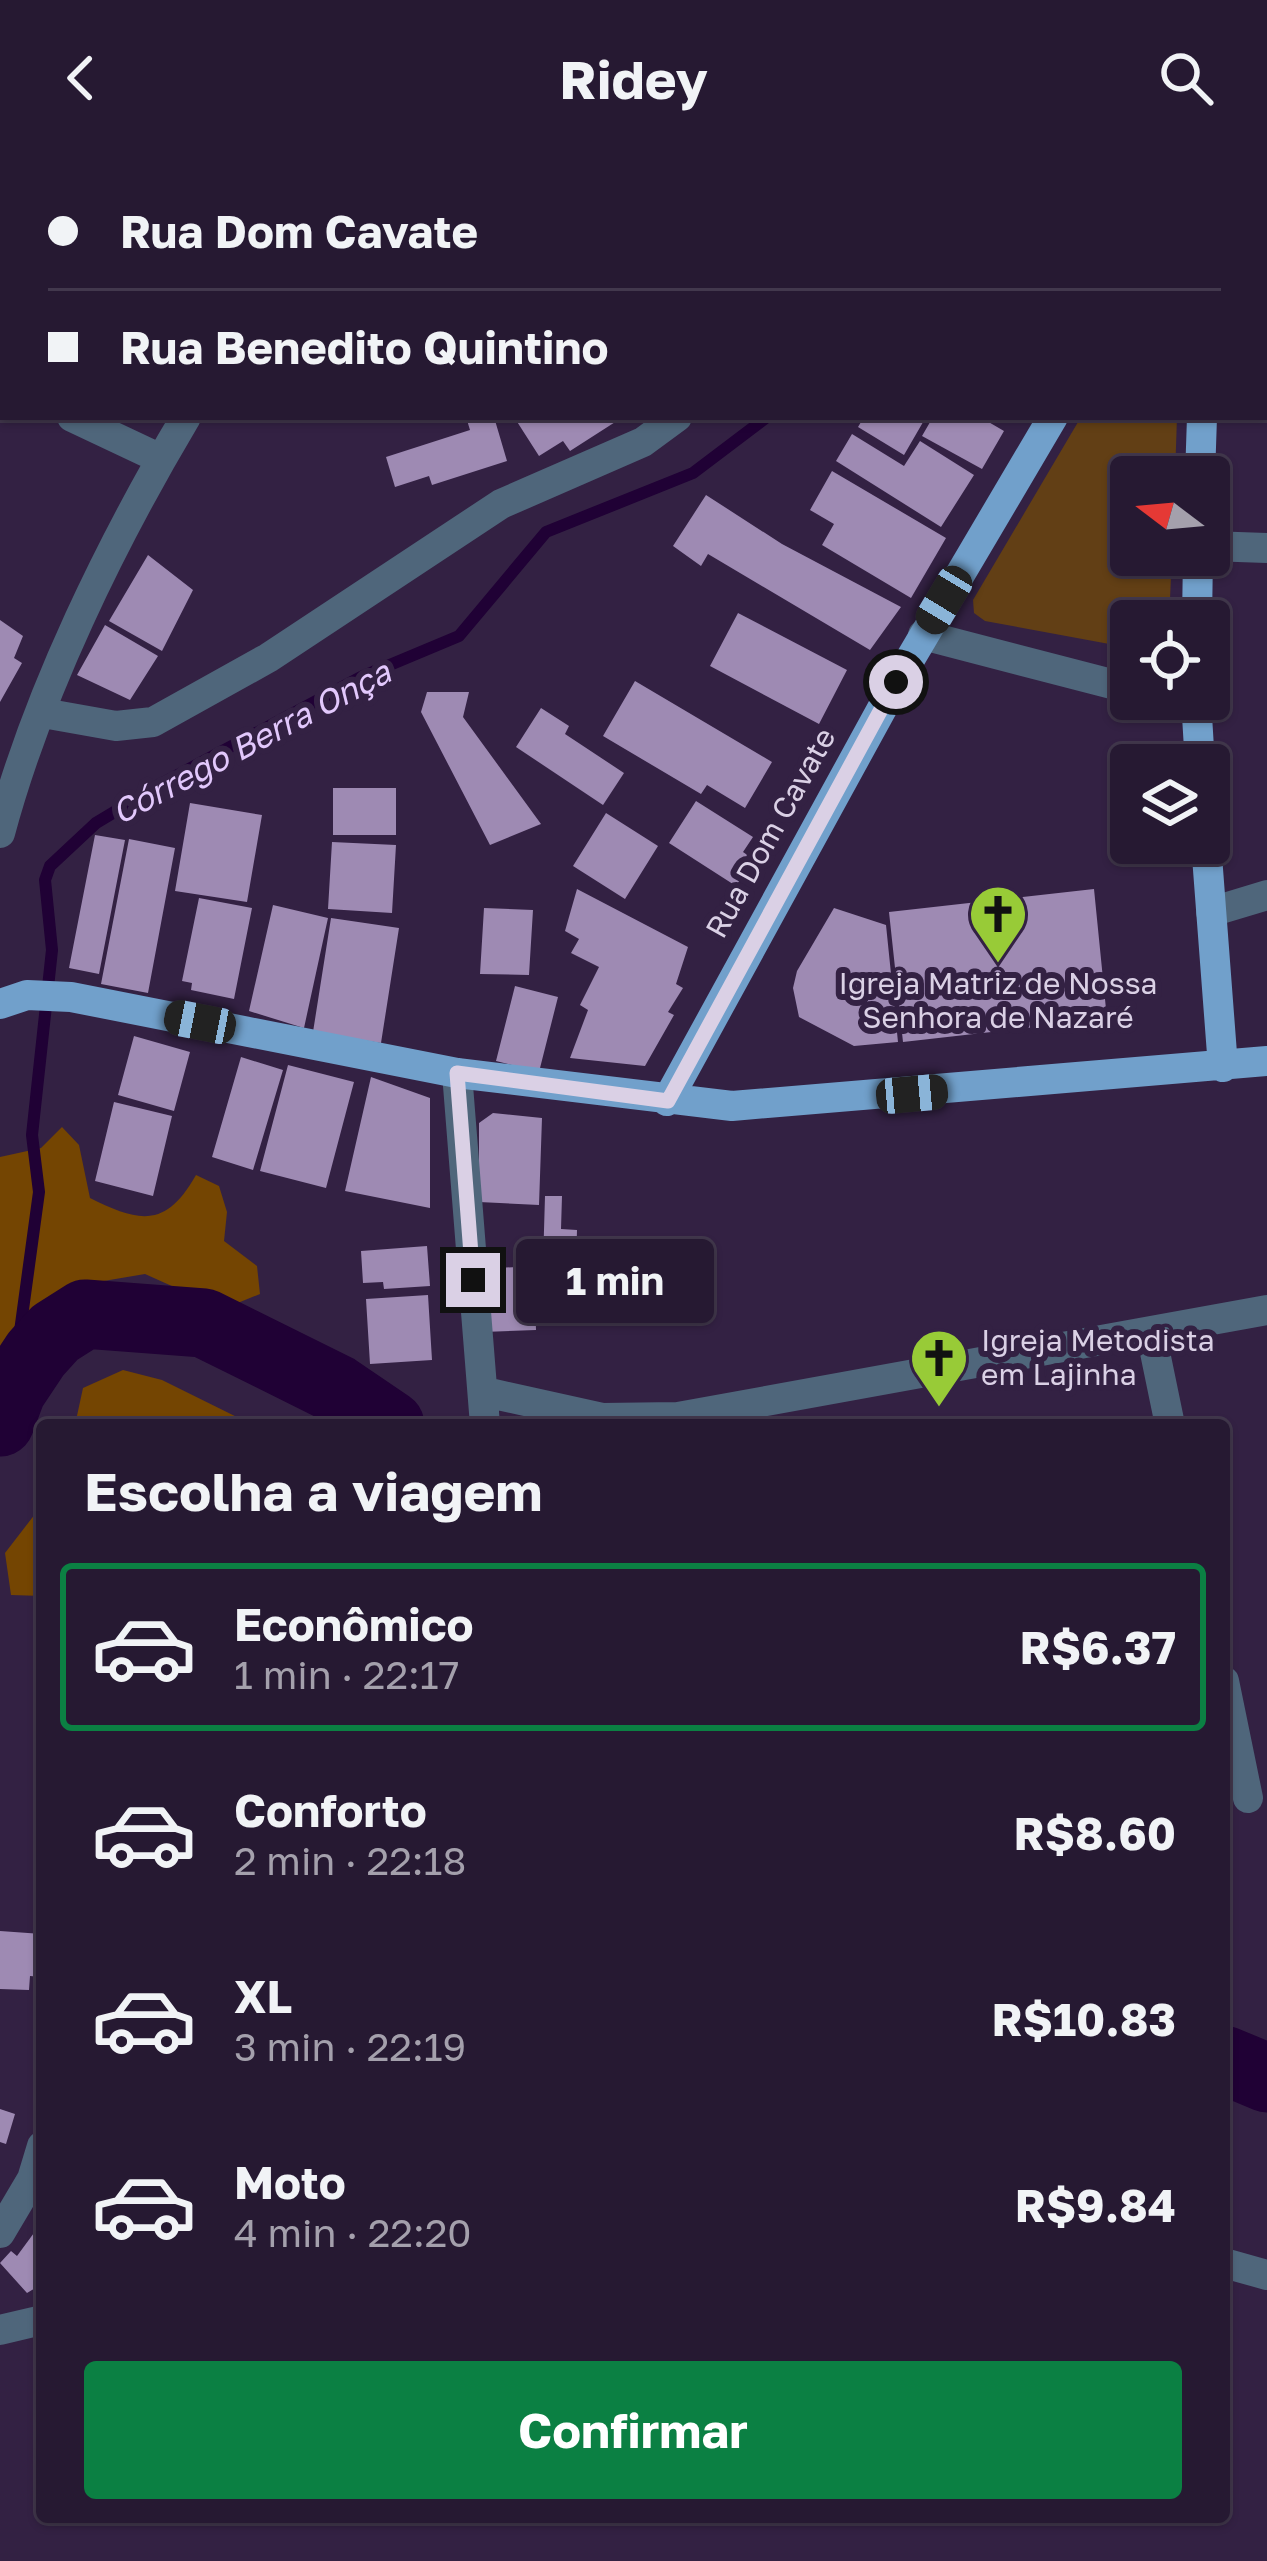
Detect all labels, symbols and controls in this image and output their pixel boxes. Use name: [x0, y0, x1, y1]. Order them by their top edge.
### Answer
icon: back: [48, 45, 114, 111]
icon: search: [1153, 45, 1219, 111]
text: Ridey: [559, 46, 708, 111]
text: Rua Dom Cavate: [120, 204, 478, 258]
text: Rua Benedito Quintino: [120, 320, 609, 374]
north arrow: [1110, 456, 1230, 576]
map controls: [1110, 456, 1230, 864]
car: [910, 560, 978, 640]
button: locate: [1110, 600, 1230, 720]
water label: Córrego Berra Onça: [105, 651, 398, 832]
route start: [869, 655, 923, 709]
street label: Rua Dom Cavate: [698, 721, 843, 944]
button: layers: [1110, 744, 1230, 864]
church icon: Igreja Matriz de Nossa Senhora de Nazaré: [967, 883, 1029, 965]
place label: Igreja Matriz de Nossa Senhora de Nazaré: [838, 965, 1158, 1035]
car: [161, 997, 239, 1047]
car: [875, 1073, 949, 1115]
callout: 1 min: [515, 1238, 713, 1322]
route end: [446, 1253, 500, 1307]
text: 1 min: [566, 1257, 664, 1304]
place label: Igreja Metodista em Lajinha: [981, 1322, 1215, 1392]
church icon: Igreja Metodista em Lajinha: [908, 1327, 970, 1409]
text: Escolha a viagem: [84, 1458, 543, 1523]
icon: car: [90, 1593, 198, 1701]
text: Econômico: [234, 1597, 474, 1651]
text: R$6.37: [1020, 1620, 1176, 1674]
text: 1 min · 22:17: [234, 1651, 459, 1698]
icon: car: [90, 1779, 198, 1887]
text: Conforto: [234, 1783, 427, 1837]
text: R$8.60: [1014, 1806, 1176, 1860]
text: 2 min · 22:18: [234, 1837, 466, 1884]
icon: car: [90, 1965, 198, 2073]
text: XL: [234, 1969, 292, 2023]
text: R$10.83: [991, 1992, 1176, 2046]
text: 3 min · 22:19: [234, 2023, 466, 2070]
icon: car: [90, 2151, 198, 2259]
text: Moto: [234, 2155, 346, 2209]
text: R$9.84: [1015, 2178, 1176, 2232]
text: 4 min · 22:20: [234, 2209, 471, 2256]
button: Confirmar: [84, 2361, 1182, 2499]

